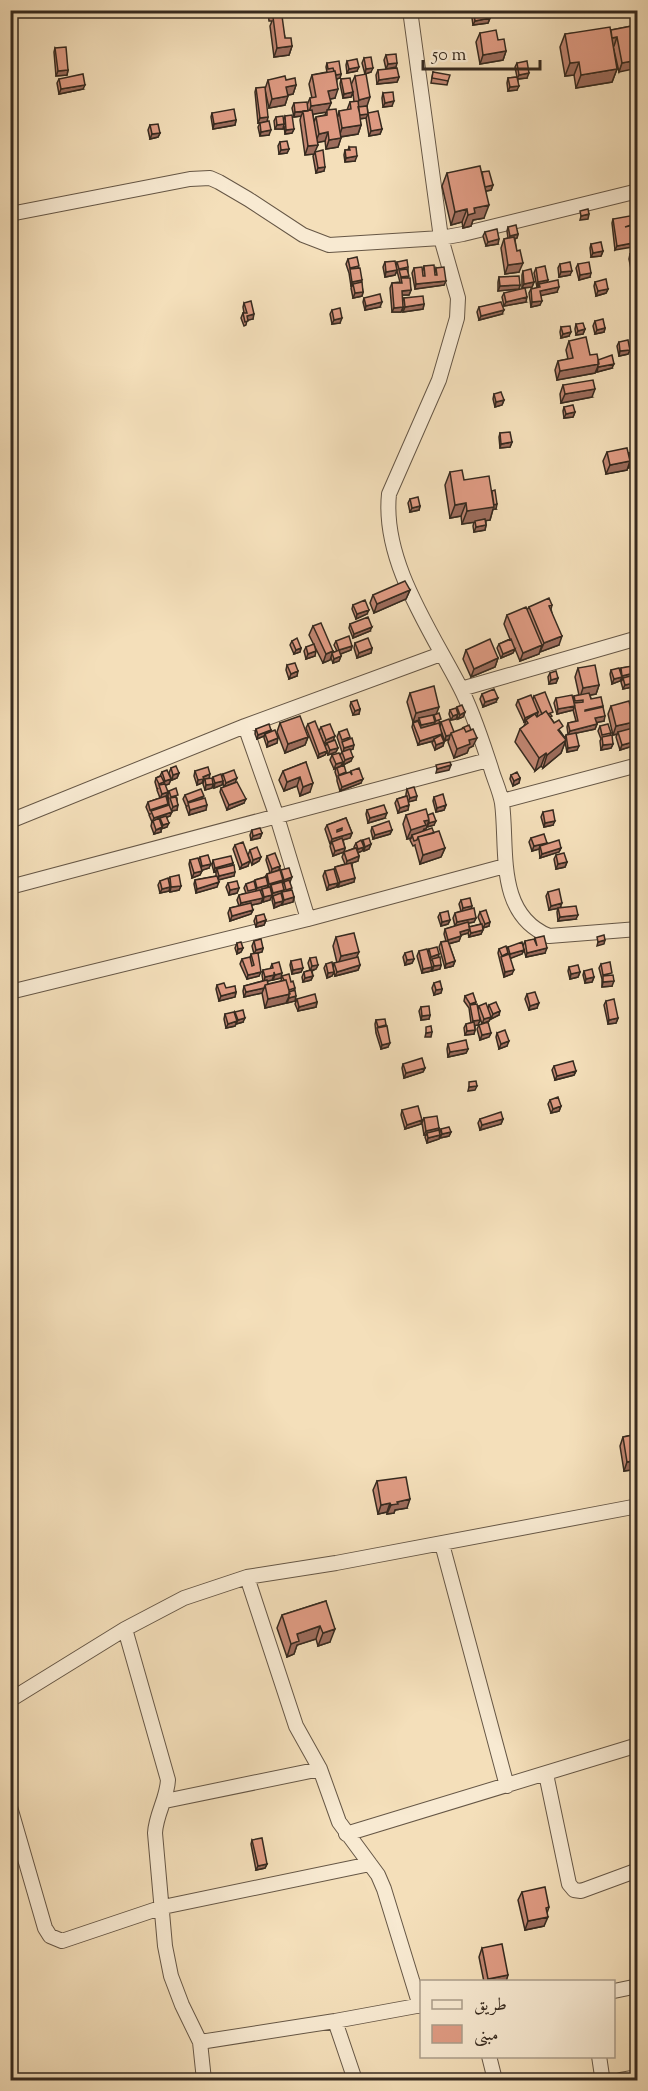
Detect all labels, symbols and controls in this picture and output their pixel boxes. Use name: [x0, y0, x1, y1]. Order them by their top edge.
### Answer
scale bar: [423, 33, 540, 71]
text: 50 m: [431, 43, 467, 69]
legend: [420, 1980, 615, 2058]
text: طريق: [474, 1993, 507, 2019]
text: مبنى: [474, 2023, 499, 2049]

